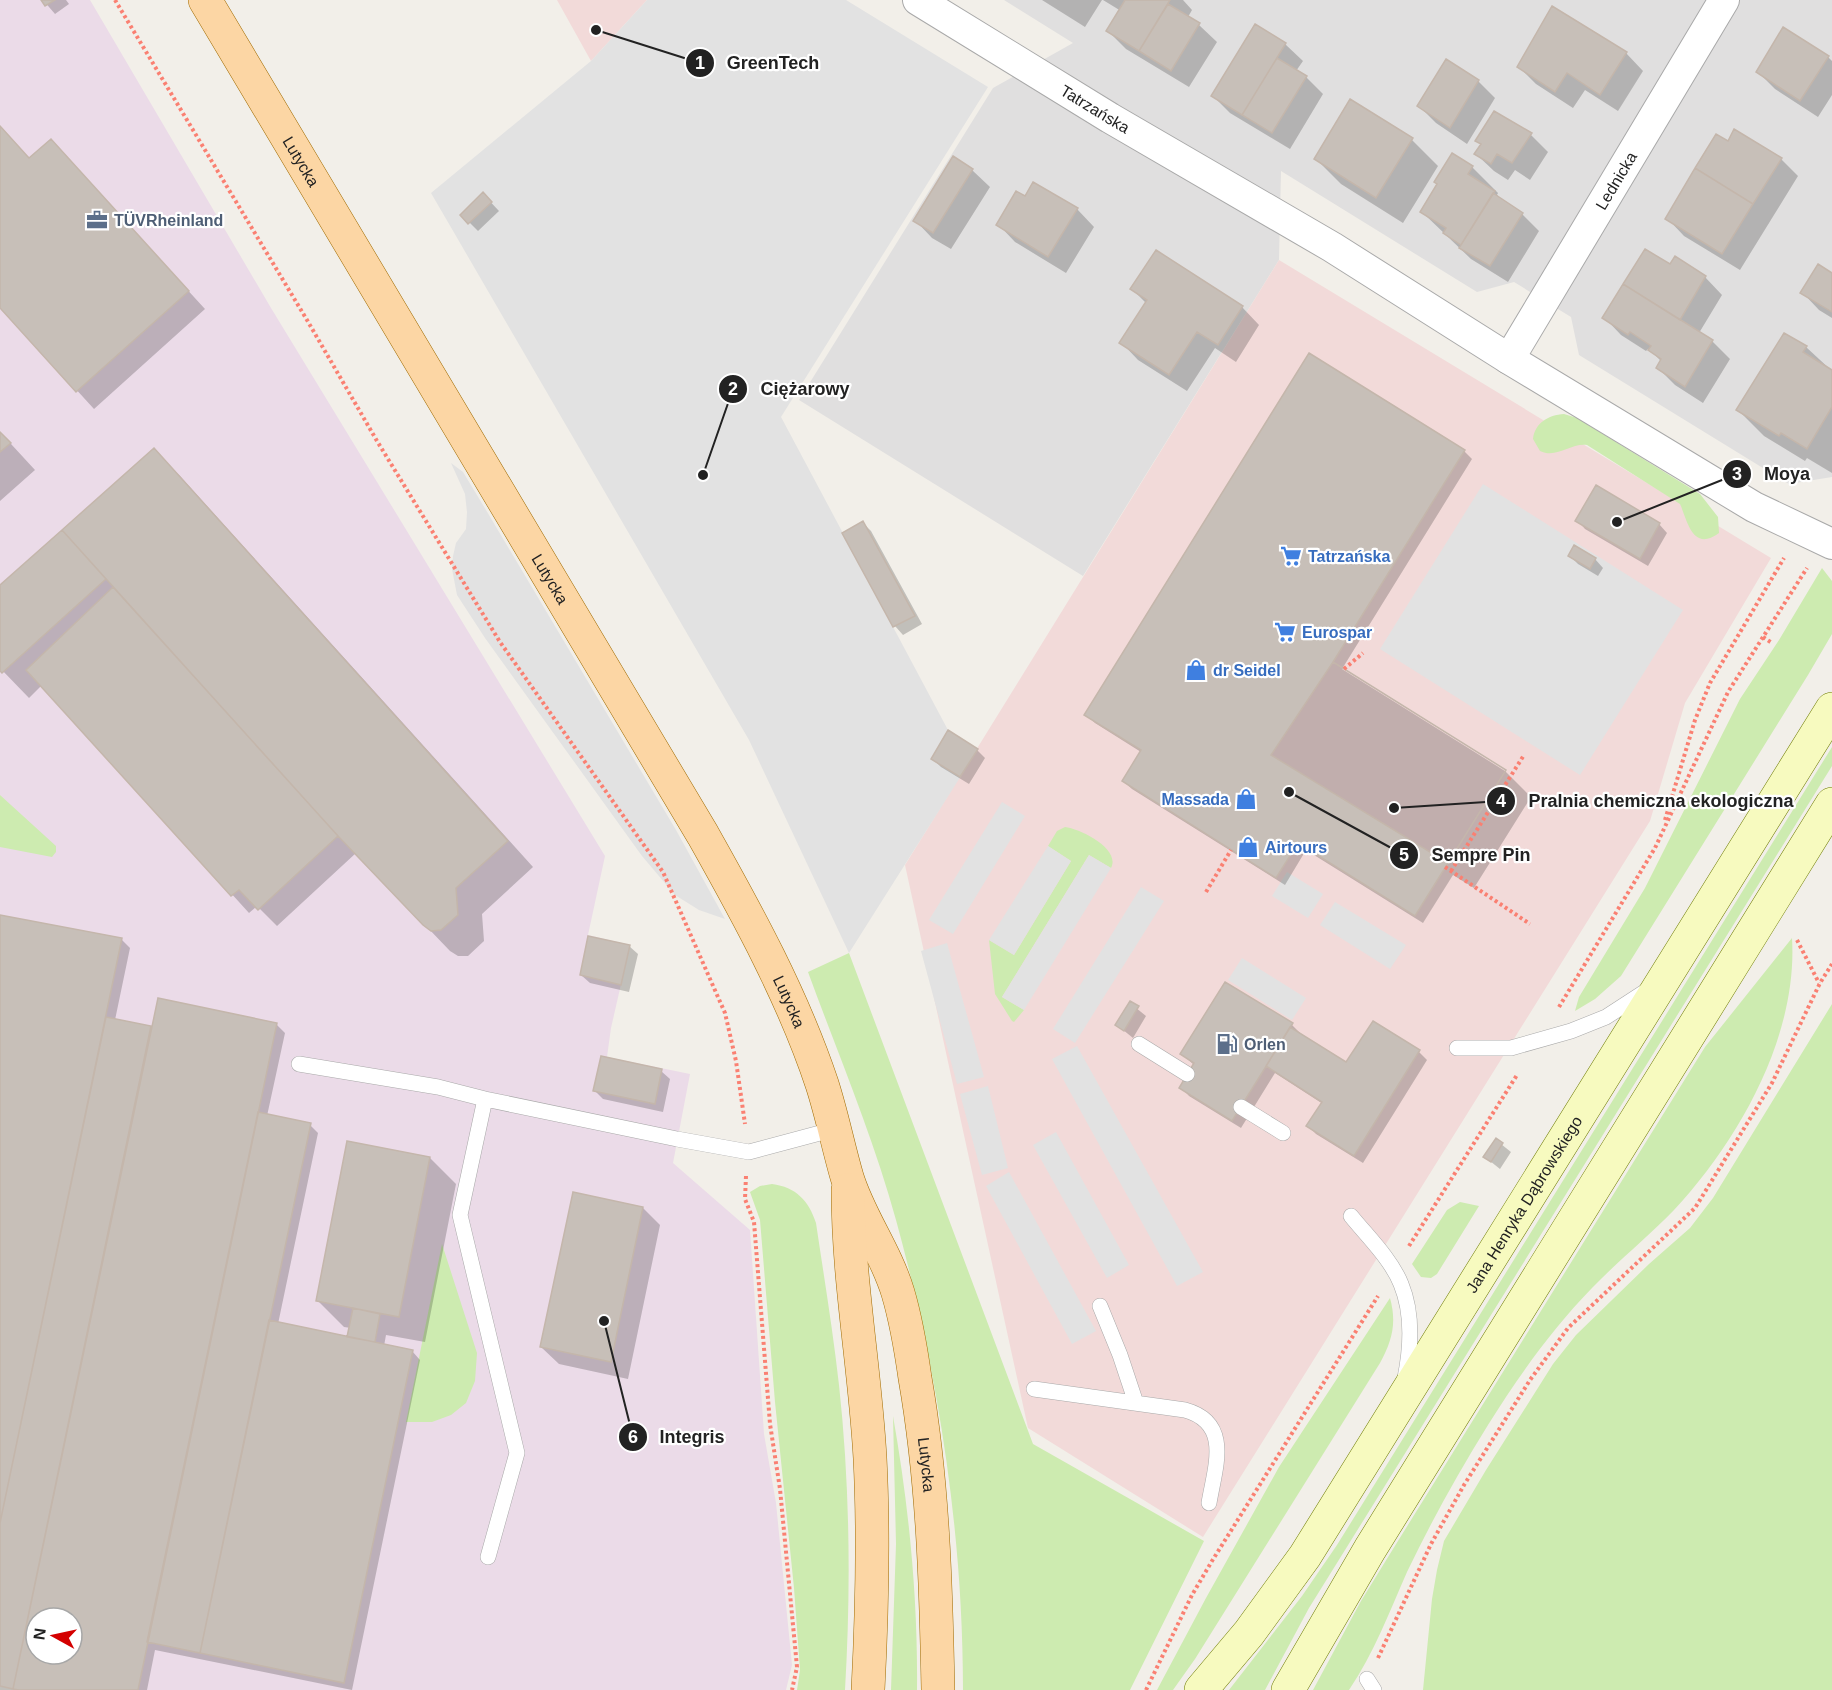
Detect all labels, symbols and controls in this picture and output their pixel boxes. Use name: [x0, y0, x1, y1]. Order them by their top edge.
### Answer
callout: GreenTech: [685, 45, 832, 81]
text: 1: [695, 53, 705, 73]
text: GreenTech: [727, 53, 819, 73]
street label: Tatrzańska: [1058, 81, 1133, 136]
street label: Lutycka: [280, 133, 323, 190]
street label: Lednicka: [1592, 149, 1640, 212]
office icon: TÜVRheinland: [85, 208, 109, 232]
place label: TÜVRheinland: [114, 211, 223, 229]
callout: Ciężarowy: [718, 371, 861, 407]
text: 2: [728, 379, 738, 399]
text: Ciężarowy: [760, 379, 850, 399]
callout: Moya: [1722, 456, 1822, 492]
text: 3: [1732, 464, 1742, 484]
text: Moya: [1764, 464, 1811, 484]
supermarket icon: Tatrzańska: [1279, 544, 1303, 568]
place label: Tatrzańska: [1308, 548, 1391, 565]
street label: Lutycka: [529, 551, 572, 607]
supermarket icon: Eurospar: [1273, 620, 1297, 644]
place label: Eurospar: [1302, 624, 1372, 641]
shop icon: dr Seidel: [1184, 658, 1208, 682]
place label: dr Seidel: [1213, 662, 1281, 679]
callout: Pralnia chemiczna ekologiczna: [1486, 783, 1805, 819]
shop icon: Massada: [1234, 787, 1258, 811]
place label: Massada: [1161, 791, 1229, 808]
text: 4: [1496, 791, 1506, 811]
text: Pralnia chemiczna ekologiczna: [1528, 791, 1795, 811]
shop icon: Airtours: [1236, 835, 1260, 859]
callout: Sempre Pin: [1389, 837, 1542, 873]
place label: Airtours: [1265, 839, 1327, 856]
text: 5: [1399, 845, 1409, 865]
text: Sempre Pin: [1431, 845, 1531, 865]
street label: Lutycka: [770, 973, 808, 1030]
fuel station icon: Orlen: [1215, 1032, 1239, 1056]
place label: Orlen: [1244, 1036, 1286, 1053]
street label: Jana Henryka Dąbrowskiego: [1463, 1113, 1585, 1296]
callout: Integris: [618, 1419, 737, 1455]
text: 6: [628, 1427, 638, 1447]
text: Integris: [659, 1427, 725, 1447]
street label: Lutycka: [915, 1436, 938, 1493]
north arrow: [24, 1606, 84, 1666]
text: N: [30, 1627, 49, 1641]

